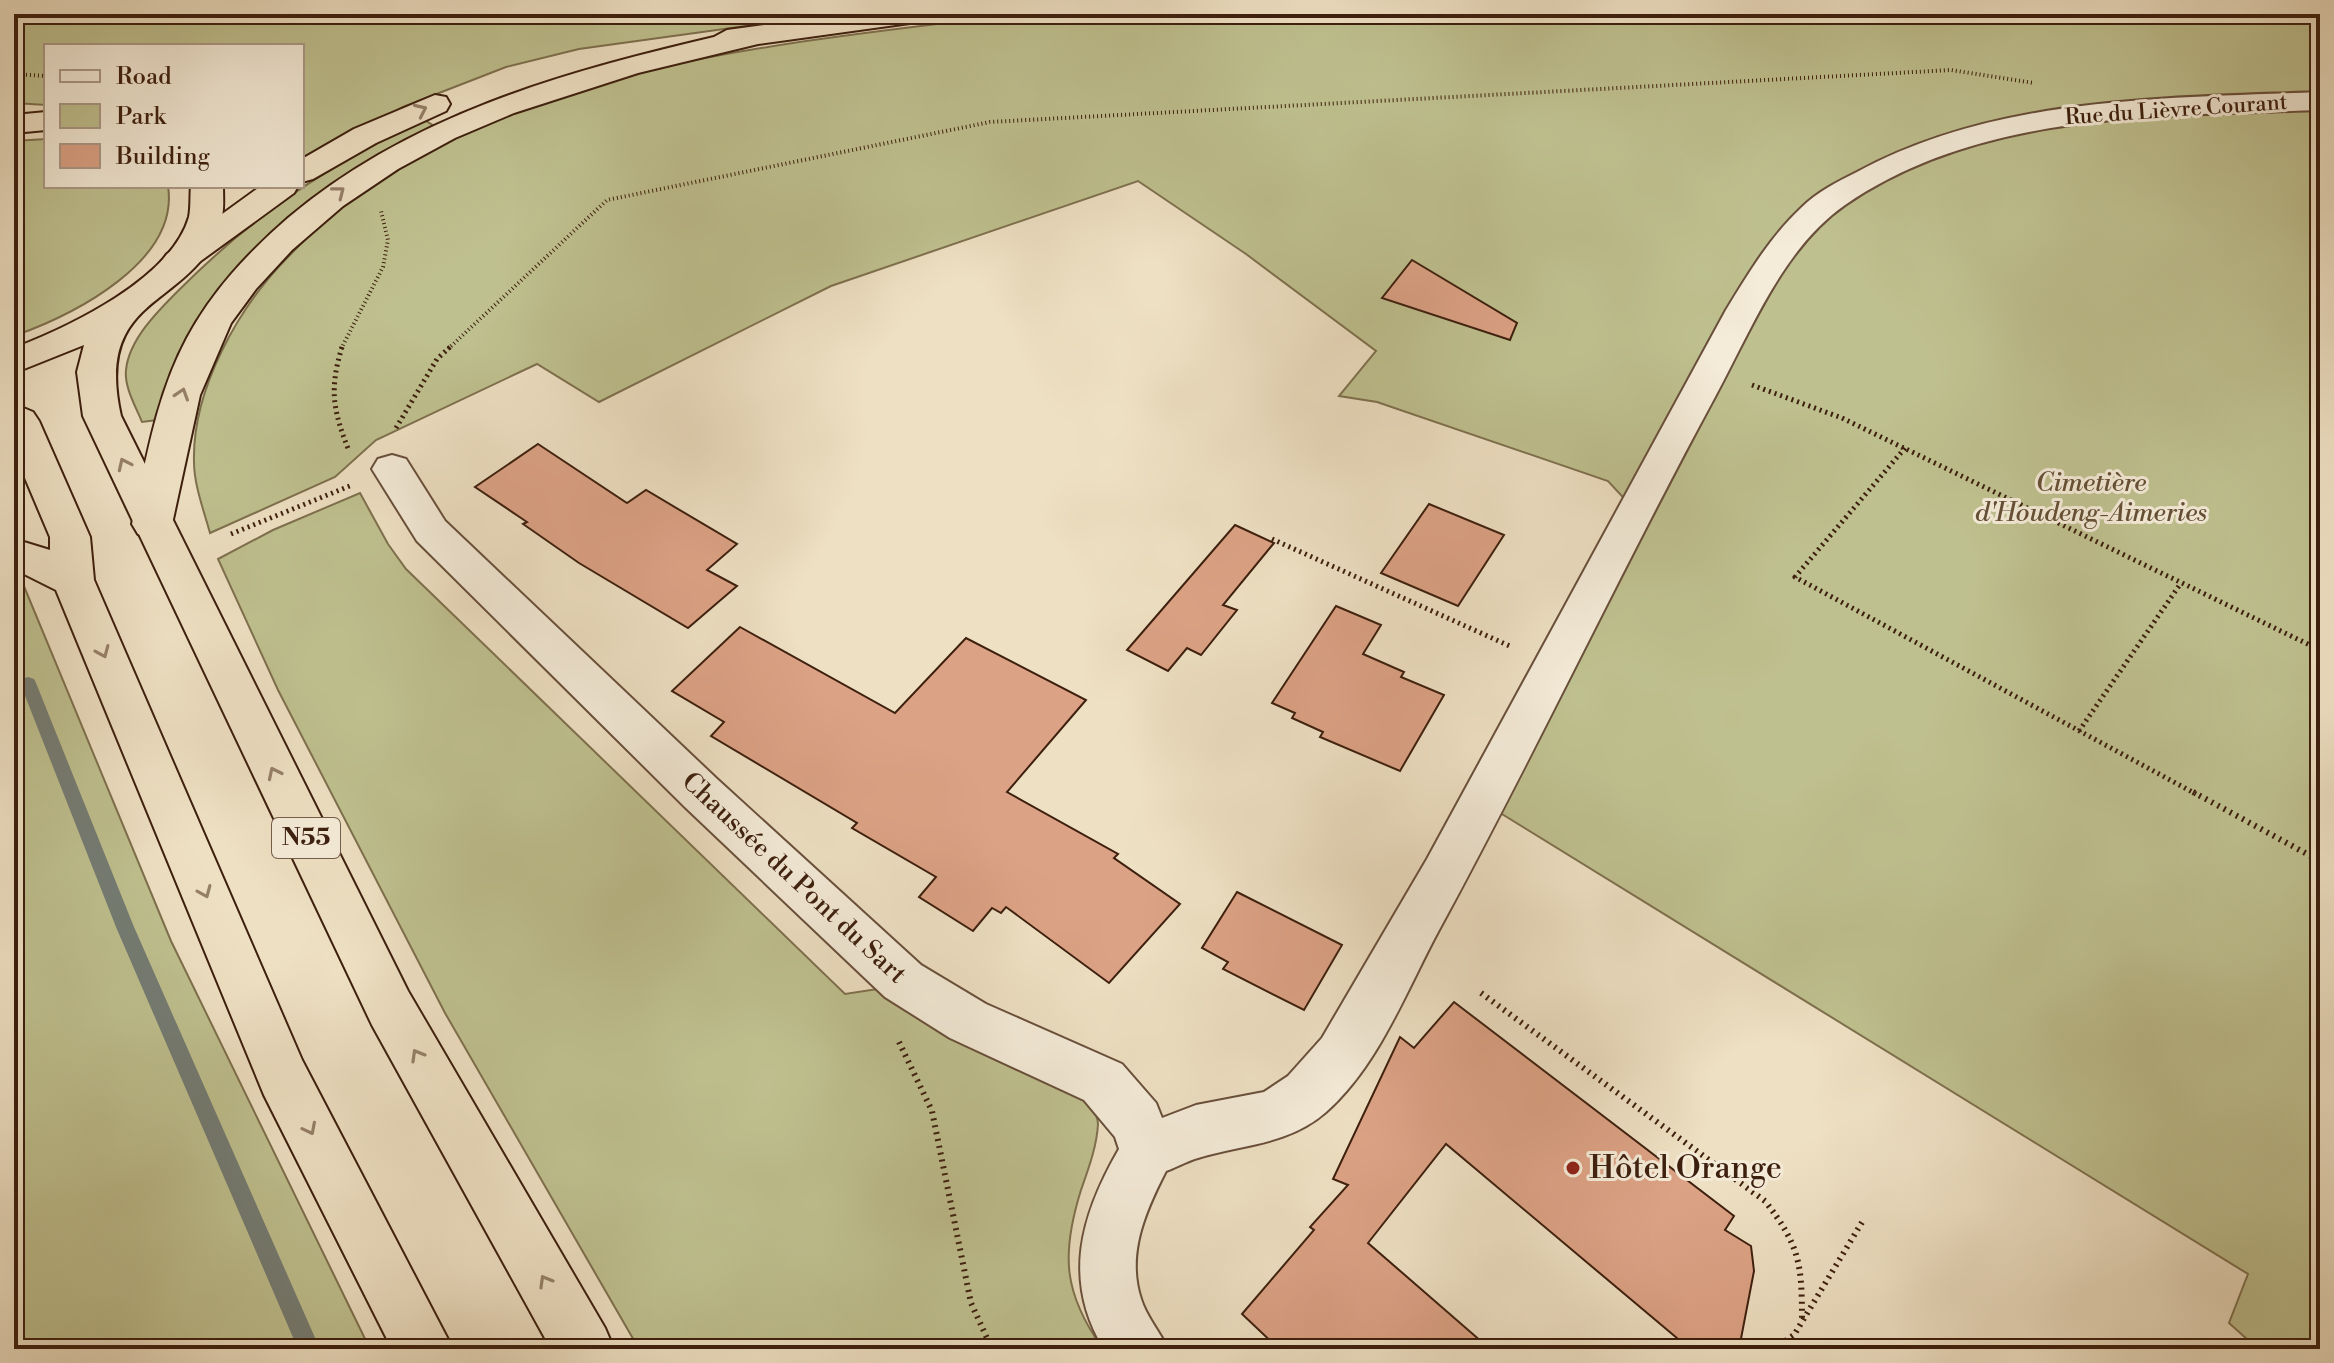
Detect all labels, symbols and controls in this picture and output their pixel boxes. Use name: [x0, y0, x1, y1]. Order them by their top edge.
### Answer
legend: [44, 44, 304, 188]
text: Road: [116, 62, 172, 92]
street label: Rue du Lièvre Courant: [2064, 89, 2288, 131]
text: Park: [116, 102, 167, 132]
one-way arrow: [412, 104, 427, 120]
text: Building: [115, 142, 210, 172]
one-way arrow: [330, 187, 344, 202]
one-way arrow: [173, 388, 189, 402]
one-way arrow: [118, 457, 134, 472]
park label: Cimetière d'Houdeng-Aimeries: [1975, 467, 2207, 529]
one-way arrow: [94, 644, 110, 658]
street label: Chaussée du Pont du Sart: [675, 766, 913, 990]
one-way arrow: [269, 767, 284, 782]
road number: N55: [272, 818, 340, 858]
one-way arrow: [195, 884, 211, 898]
one-way arrow: [411, 1049, 427, 1064]
one-way arrow: [300, 1121, 316, 1136]
place label: Hôtel Orange: [1589, 1148, 1782, 1188]
marker: Hôtel Orange: [1564, 1159, 1582, 1177]
one-way arrow: [539, 1275, 555, 1290]

